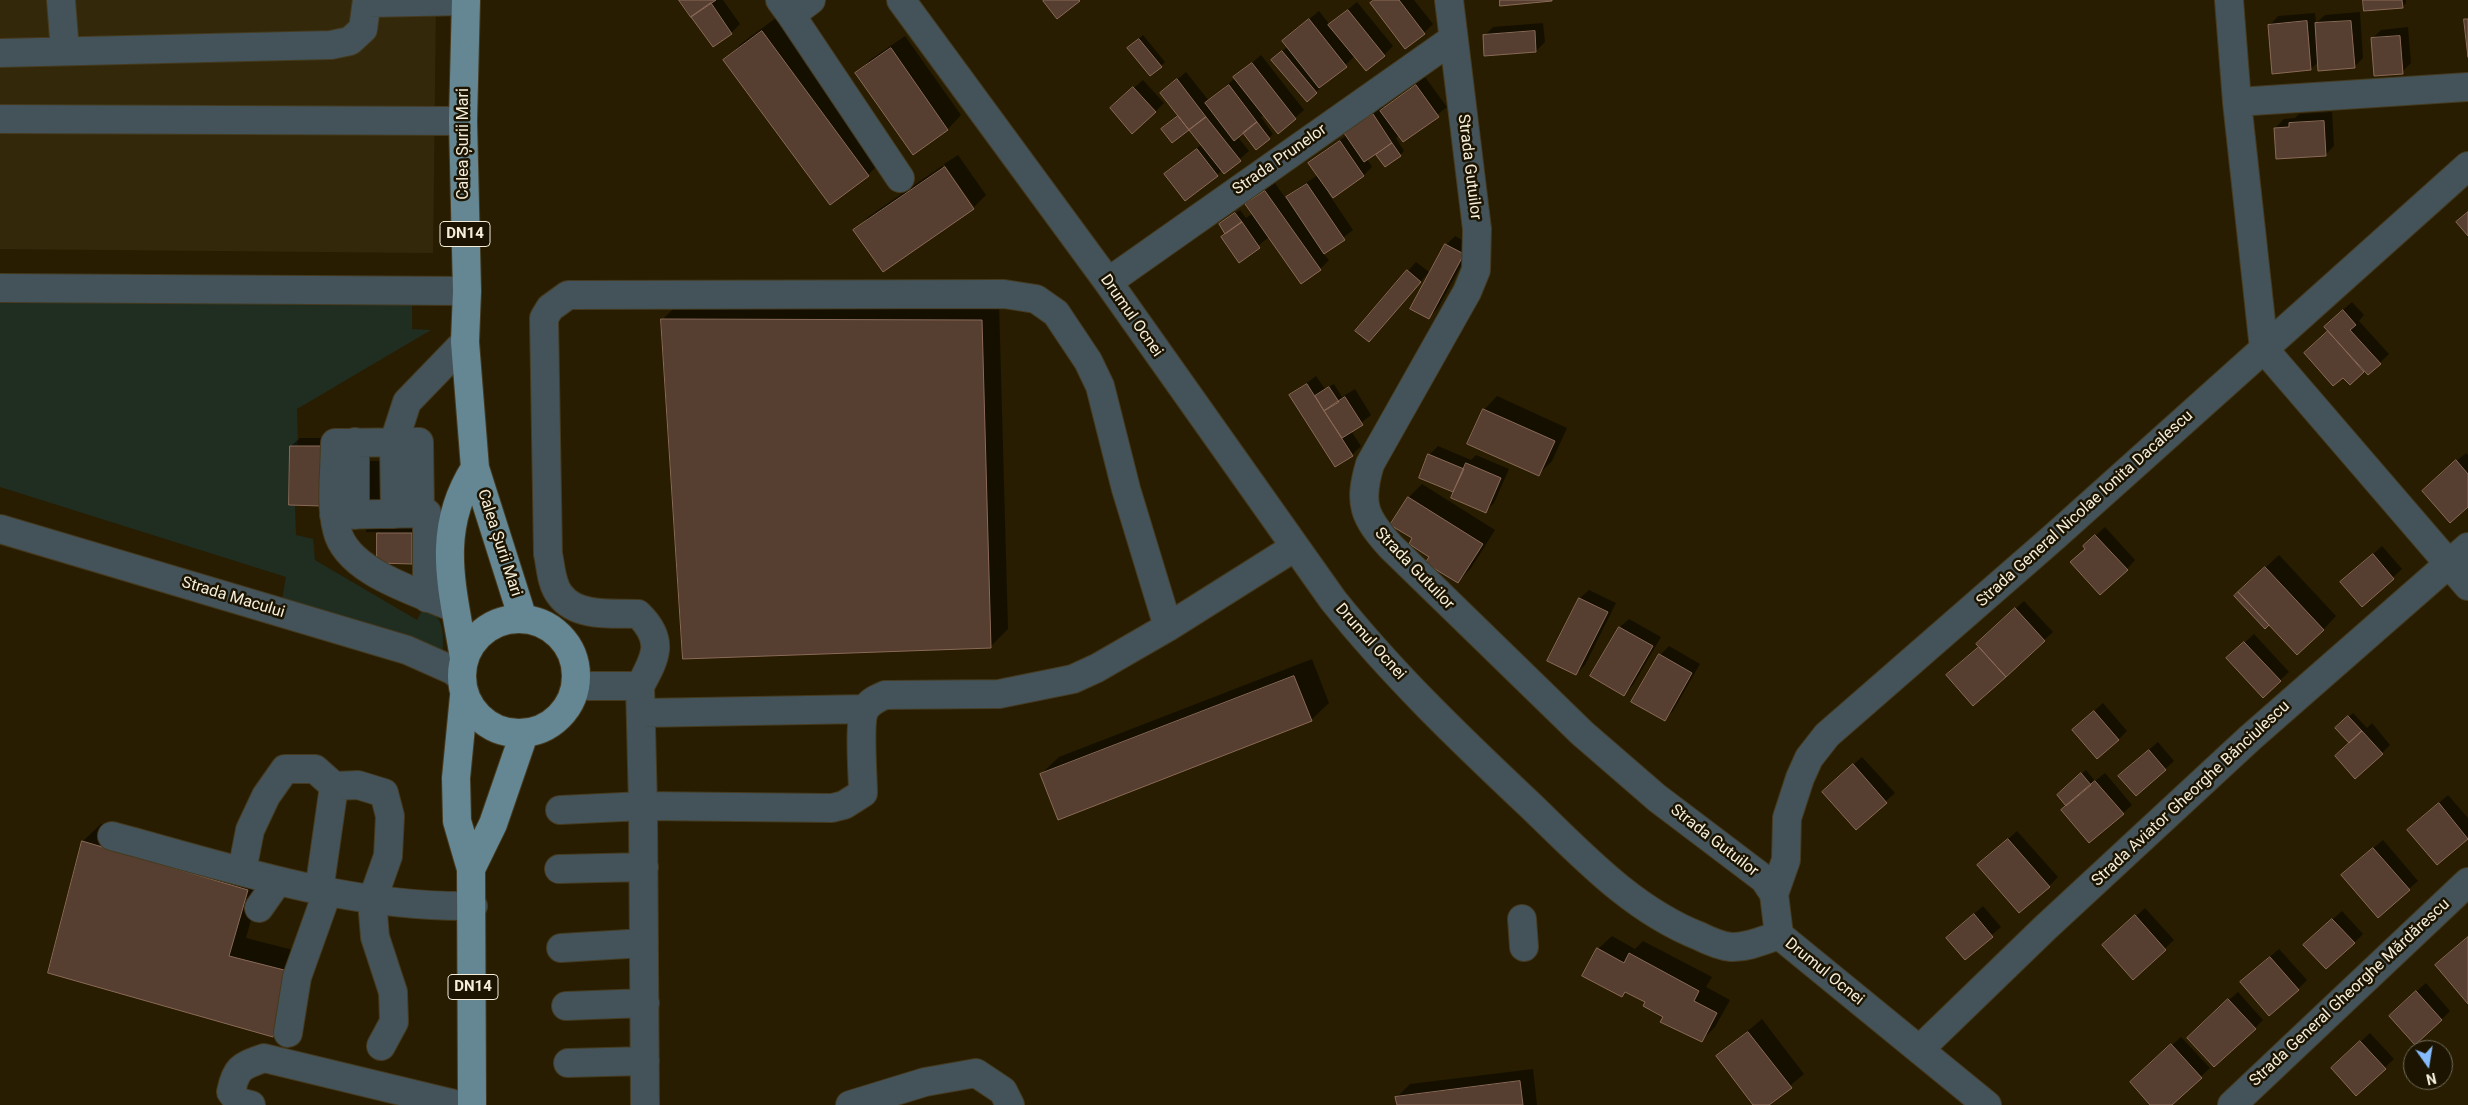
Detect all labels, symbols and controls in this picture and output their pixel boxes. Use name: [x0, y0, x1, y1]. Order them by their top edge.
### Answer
street label: Calea Șurii Mari: [454, 88, 474, 200]
street label: Strada Gutuilor: [1453, 113, 1485, 221]
street label: Strada Prunelor: [1229, 120, 1331, 200]
road number: DN14: [440, 222, 490, 246]
street label: Drumul Ocnei: [1096, 271, 1166, 361]
street label: Strada General Nicolae Ionita Dacalescu: [1973, 407, 2197, 611]
street label: Calea Șurii Mari: [473, 487, 525, 599]
street label: Strada Gutuilor: [1370, 524, 1458, 614]
street label: Strada Macului: [179, 573, 287, 623]
street label: Drumul Ocnei: [1331, 600, 1409, 684]
street label: Strada Aviator Gheorghe Bănciulescu: [2088, 697, 2294, 891]
street label: Strada Gutuilor: [1666, 801, 1762, 881]
street label: Strada General Gheorghe Mărdărescu: [2246, 895, 2454, 1091]
street label: Drumul Ocnei: [1781, 934, 1867, 1010]
road number: DN14: [448, 974, 498, 1000]
north arrow: [2403, 1040, 2453, 1090]
text: N: [2425, 1070, 2438, 1088]

